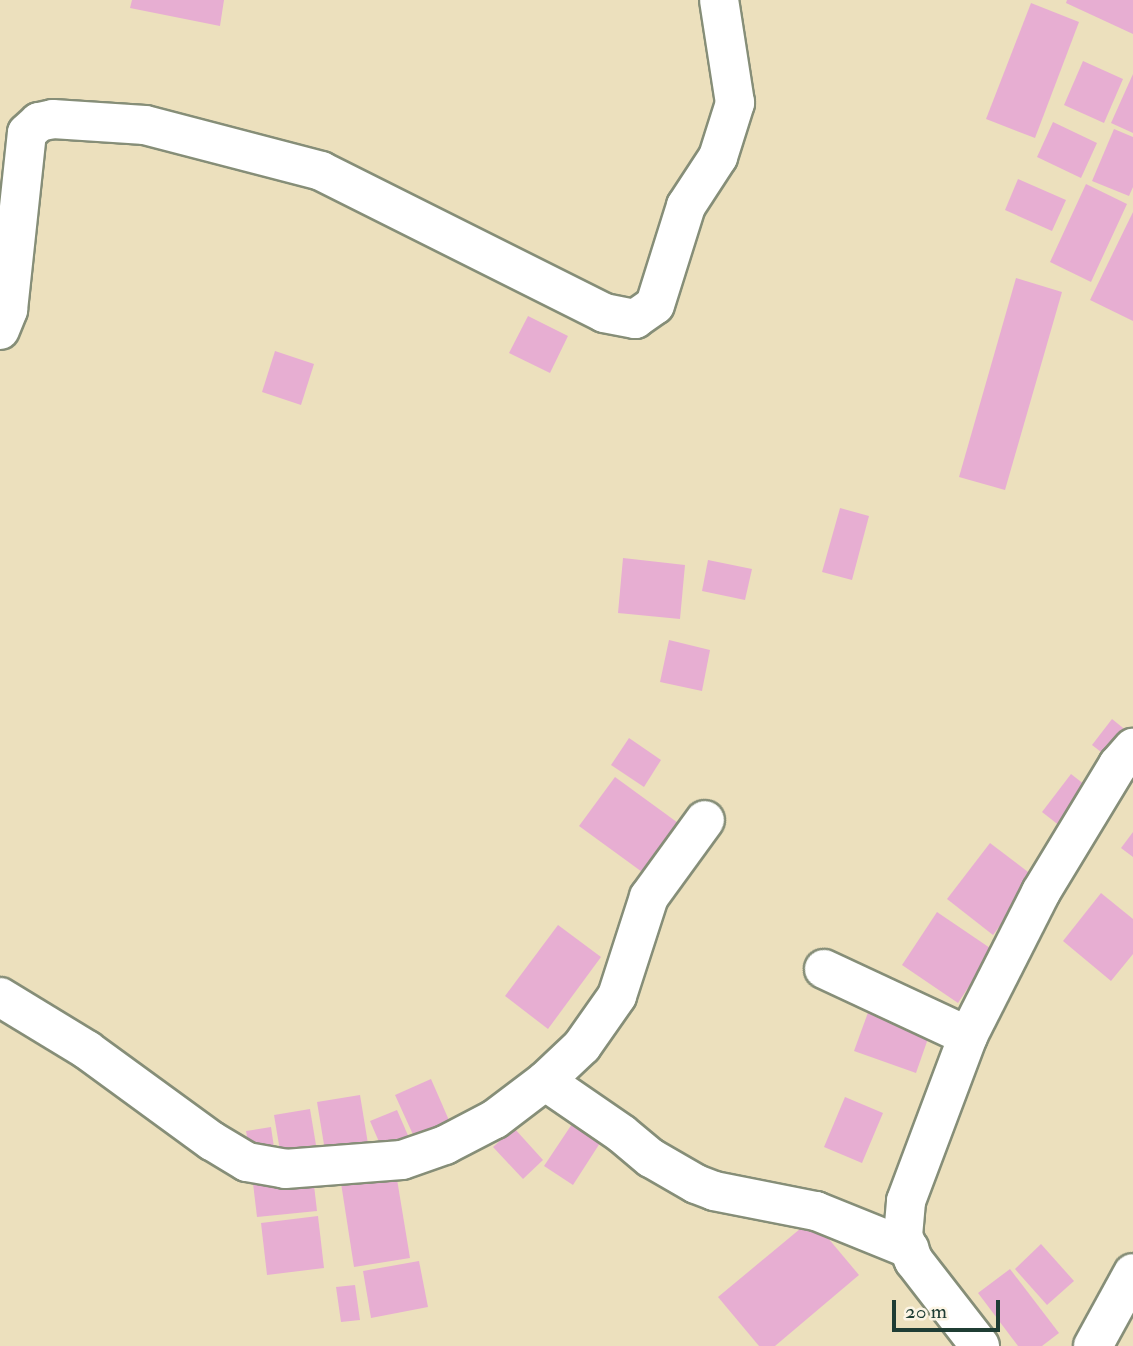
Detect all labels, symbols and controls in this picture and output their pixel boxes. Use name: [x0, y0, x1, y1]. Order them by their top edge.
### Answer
scale bar: [895, 1286, 1004, 1330]
text: 20 m: [905, 1298, 947, 1325]

